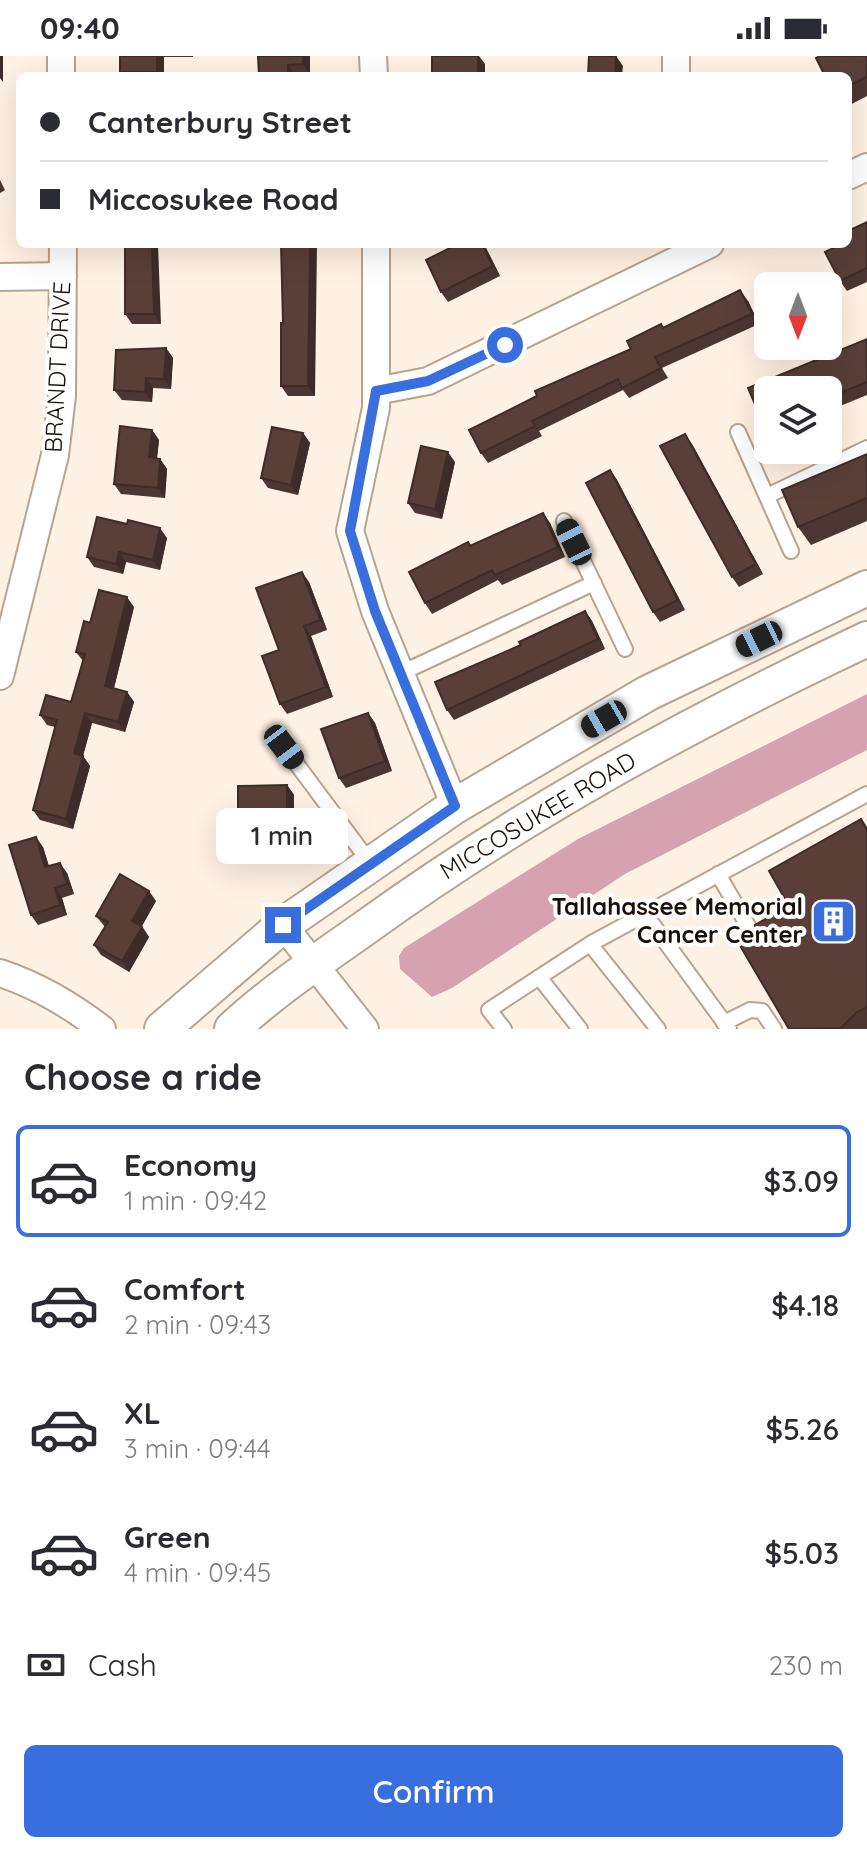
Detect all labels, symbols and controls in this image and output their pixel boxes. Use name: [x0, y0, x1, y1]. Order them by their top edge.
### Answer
text: 09:40: [40, 9, 120, 47]
text: Canterbury Street: [88, 103, 352, 141]
text: Miccosukee Road: [88, 180, 339, 218]
north arrow: [754, 272, 842, 360]
map controls: [754, 272, 842, 464]
street label: BRANDT DRIVE: [38, 281, 76, 453]
route start: [487, 327, 523, 363]
button: layers: [754, 376, 842, 464]
car: [553, 515, 595, 569]
car: [732, 618, 786, 660]
car: [577, 697, 631, 741]
car: [260, 721, 308, 773]
street label: MICCOSUKEE ROAD: [434, 745, 641, 885]
callout: 1 min: [217, 809, 349, 865]
text: 1 min: [251, 819, 313, 852]
place label: Tallahassee Memorial Cancer Center: [551, 891, 803, 949]
building icon: Tallahassee Memorial Cancer Center: [810, 897, 858, 945]
route end: [265, 907, 301, 943]
text: Choose a ride: [24, 1054, 262, 1099]
icon: car: [28, 1145, 100, 1217]
text: Economy: [124, 1146, 257, 1184]
text: $3.09: [763, 1162, 839, 1200]
text: 1 min · 09:42: [124, 1184, 267, 1217]
icon: car: [28, 1269, 100, 1341]
text: Comfort: [124, 1270, 245, 1308]
text: $4.18: [771, 1286, 839, 1324]
text: 2 min · 09:43: [124, 1308, 271, 1341]
icon: car: [28, 1393, 100, 1465]
text: XL: [124, 1394, 161, 1432]
text: $5.26: [765, 1410, 839, 1448]
text: 3 min · 09:44: [124, 1432, 271, 1465]
icon: car: [28, 1517, 100, 1589]
text: Green: [124, 1518, 211, 1556]
text: $5.03: [765, 1534, 839, 1572]
text: 4 min · 09:45: [124, 1556, 271, 1589]
icon: cash: [24, 1643, 68, 1687]
text: Cash: [88, 1646, 157, 1684]
text: 230 m: [769, 1649, 843, 1682]
button: Confirm: [24, 1745, 843, 1837]

